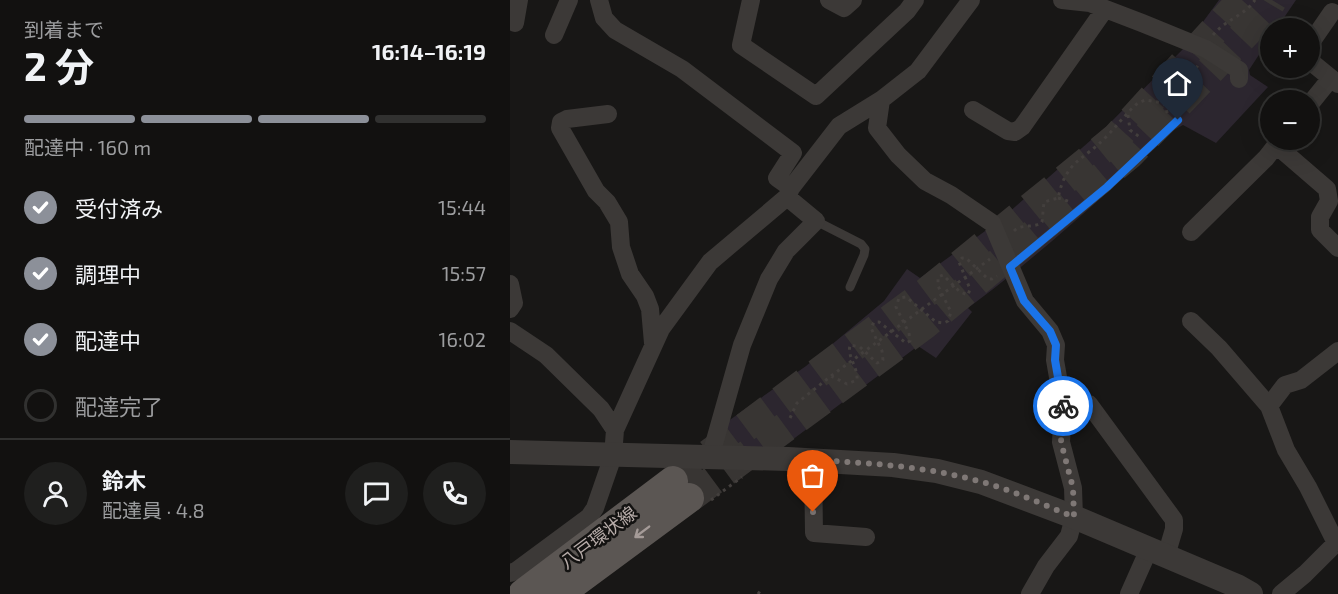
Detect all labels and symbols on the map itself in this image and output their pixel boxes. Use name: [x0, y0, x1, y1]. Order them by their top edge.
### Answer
pin: [1152, 58, 1203, 120]
courier: [1033, 376, 1093, 436]
pin: [787, 450, 838, 512]
street label: 八戸環状線: [555, 501, 641, 573]
one-way arrow: [635, 526, 651, 539]

